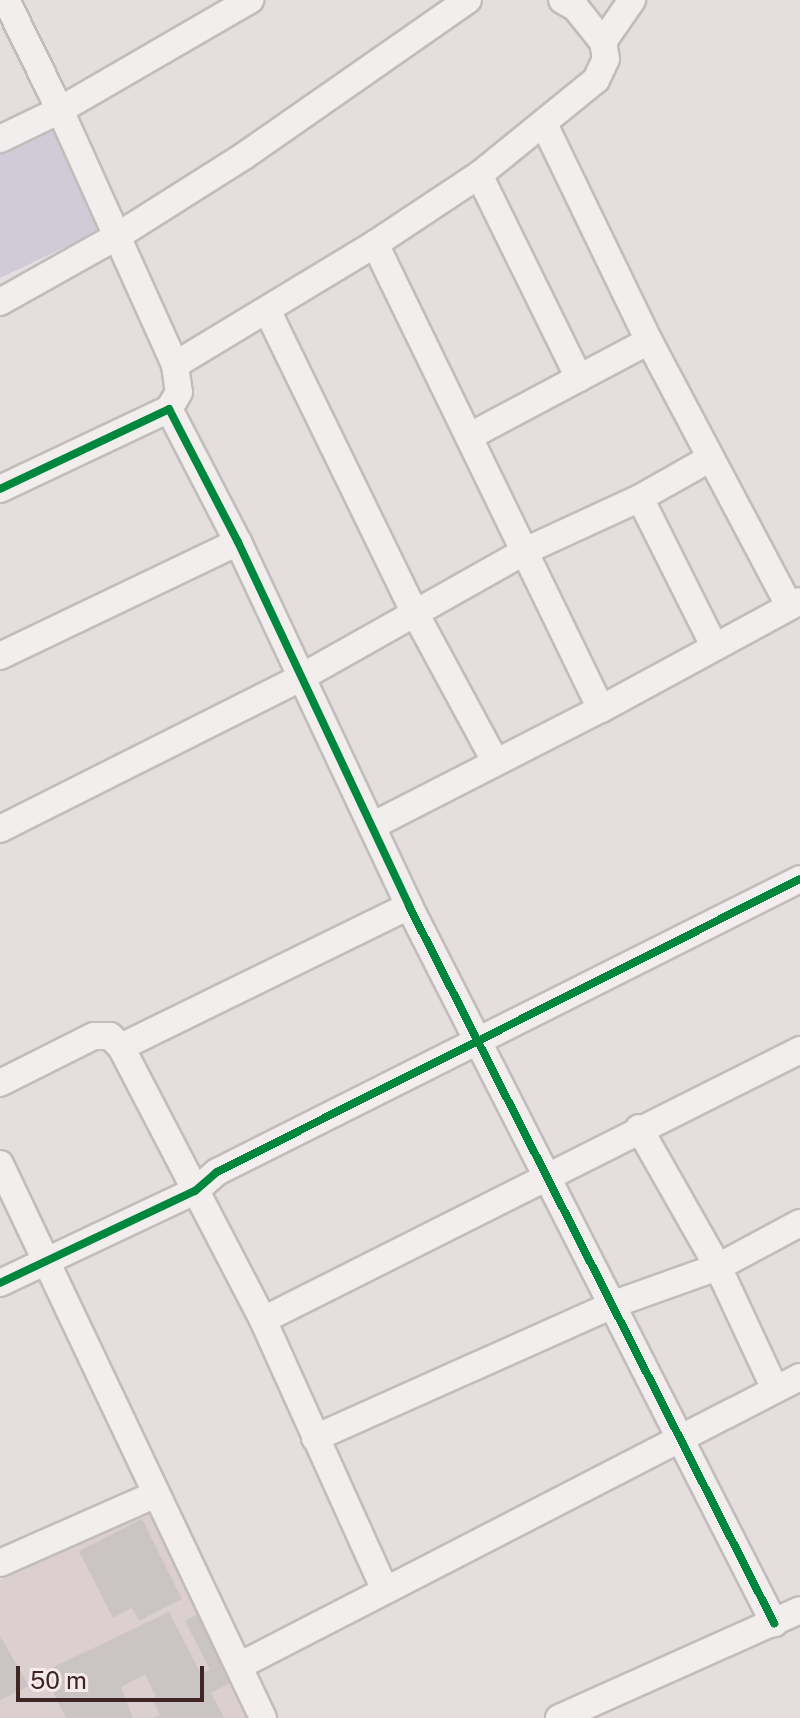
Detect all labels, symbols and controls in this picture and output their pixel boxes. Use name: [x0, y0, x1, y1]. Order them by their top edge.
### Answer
scale bar: [20, 1650, 208, 1700]
text: 50 m: [30, 1666, 87, 1694]

